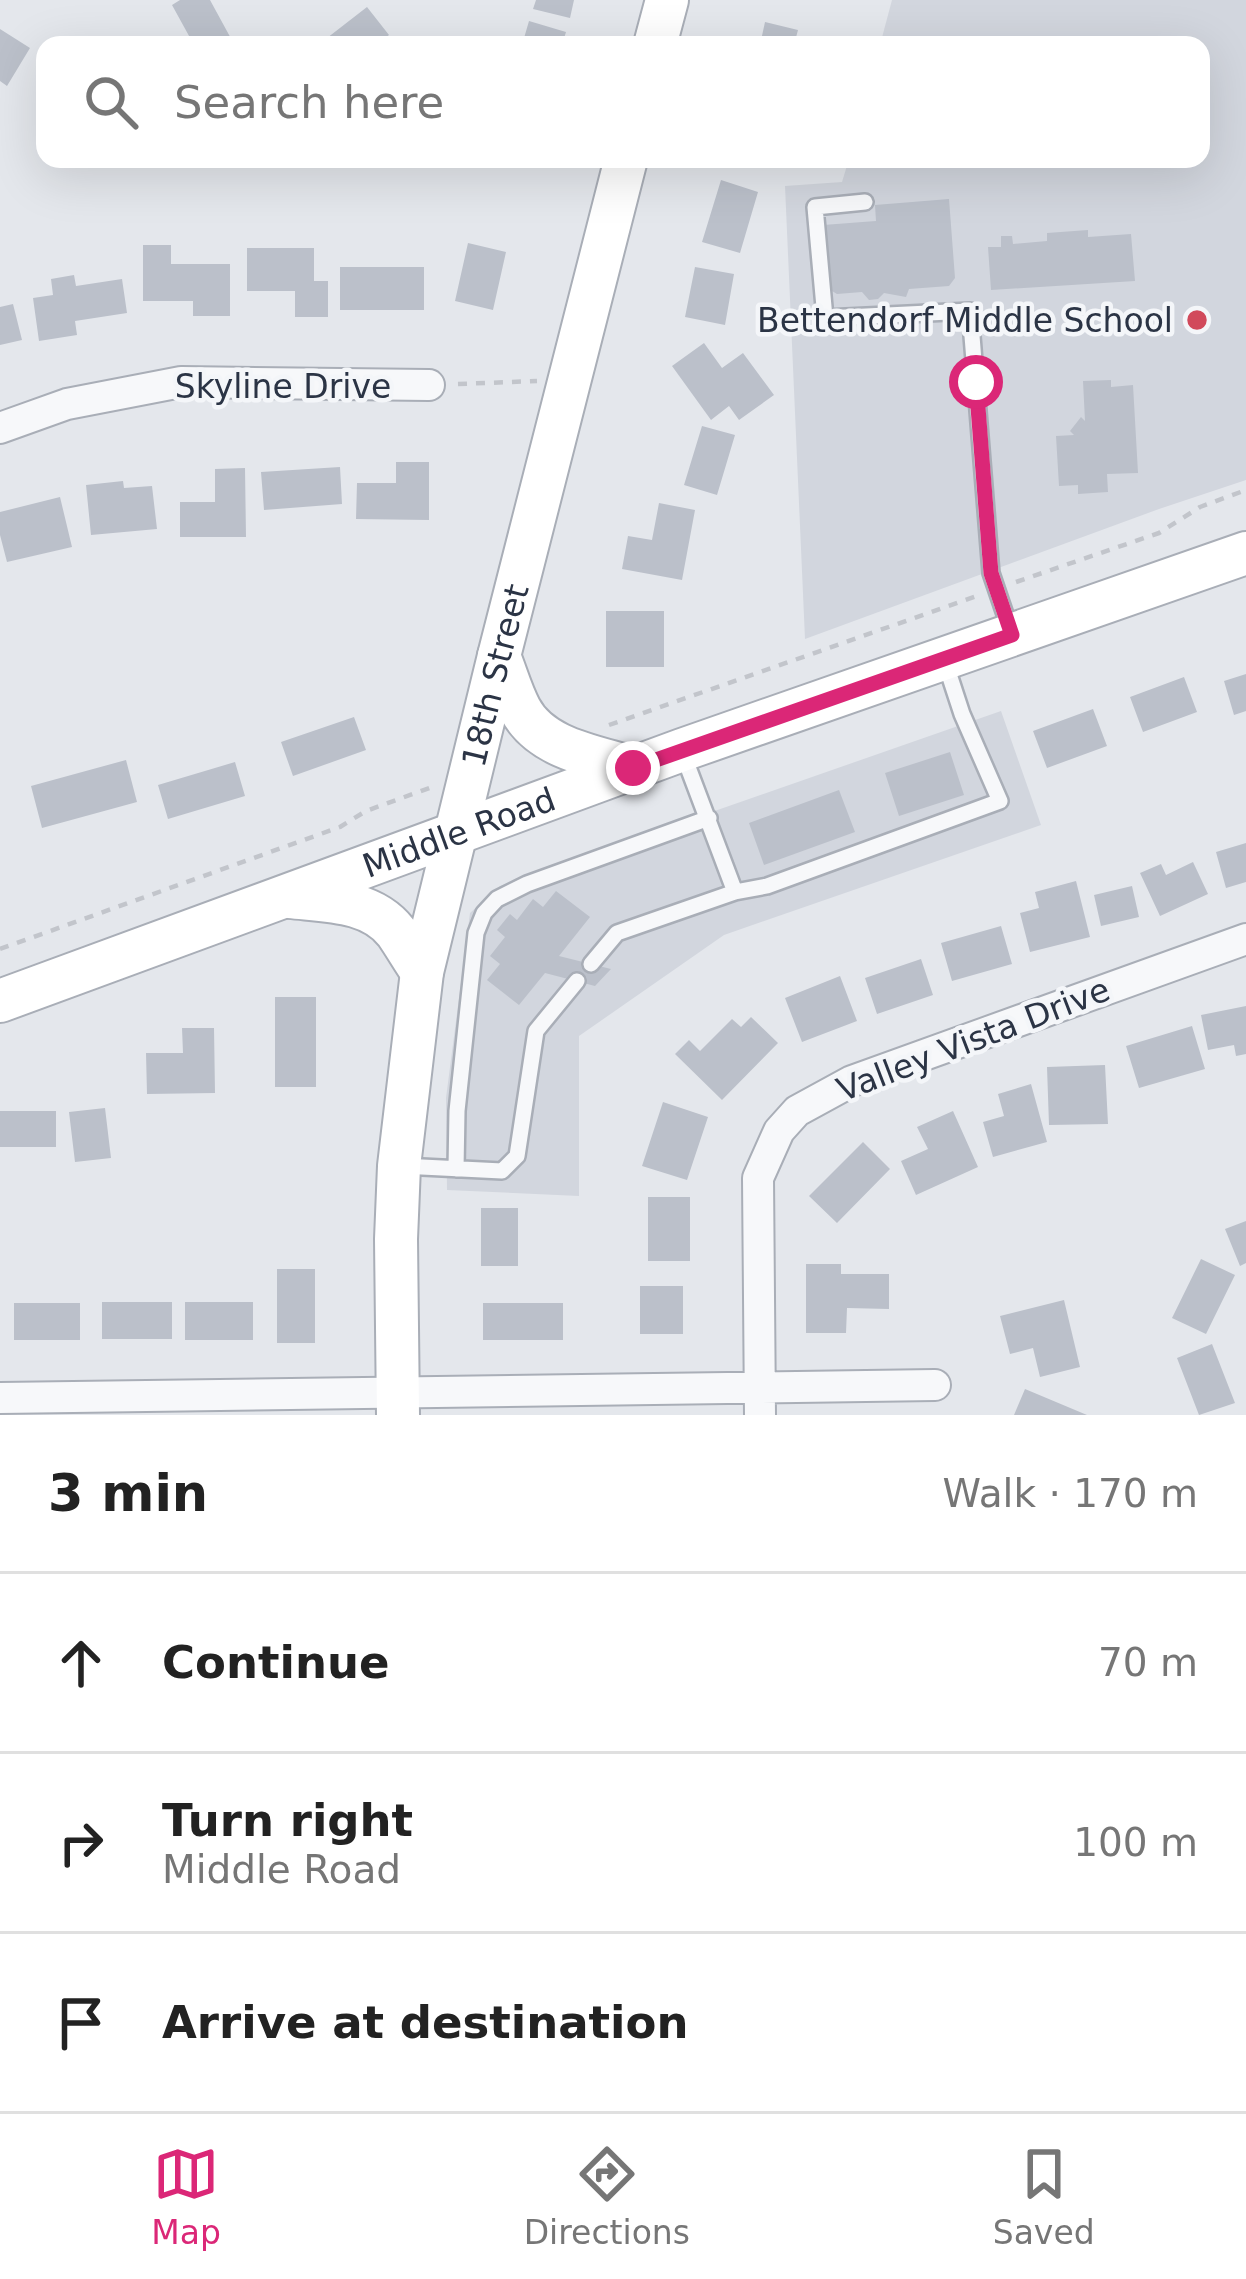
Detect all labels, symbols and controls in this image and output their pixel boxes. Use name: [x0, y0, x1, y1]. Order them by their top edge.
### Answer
search box: [36, 36, 1210, 168]
icon: search: [78, 69, 144, 135]
text: Search here: [174, 76, 444, 129]
place label: Bettendorf Middle School: [757, 301, 1173, 340]
marker: Bettendorf Middle School: [1184, 307, 1210, 333]
route start: [949, 355, 1003, 409]
street label: Skyline Drive: [175, 367, 391, 406]
street label: 18th Street: [454, 580, 537, 771]
route end: [606, 741, 660, 795]
street label: Middle Road: [357, 779, 561, 886]
street label: Valley Vista Drive: [831, 970, 1115, 1109]
text: 3 min: [48, 1464, 208, 1523]
text: Walk · 170 m: [943, 1471, 1198, 1516]
icon: ahead: [48, 1630, 114, 1696]
text: Continue: [162, 1636, 390, 1689]
text: 70 m: [1098, 1640, 1198, 1685]
text: Turn right: [162, 1794, 413, 1847]
icon: right: [48, 1810, 114, 1876]
text: 100 m: [1073, 1820, 1198, 1865]
text: Middle Road: [162, 1847, 401, 1892]
icon: arrive: [48, 1990, 114, 2056]
text: Arrive at destination: [162, 1996, 688, 2049]
tab: Map: [151, 2141, 221, 2252]
tab: Directions: [524, 2141, 690, 2252]
tab: Saved: [993, 2141, 1095, 2252]

